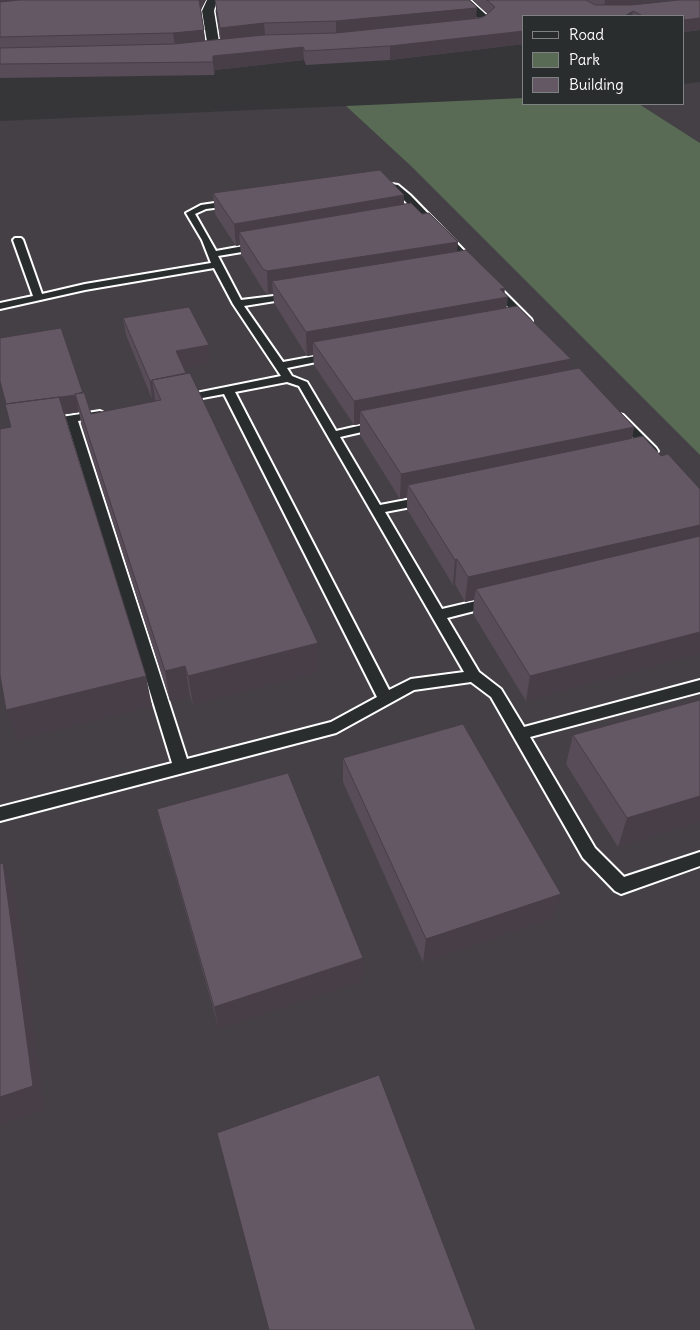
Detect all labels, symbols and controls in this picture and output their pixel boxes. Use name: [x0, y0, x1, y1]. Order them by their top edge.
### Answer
legend: [522, 15, 685, 105]
text: Road: [569, 25, 604, 44]
text: Park: [569, 50, 600, 69]
text: Building: [569, 75, 624, 94]

